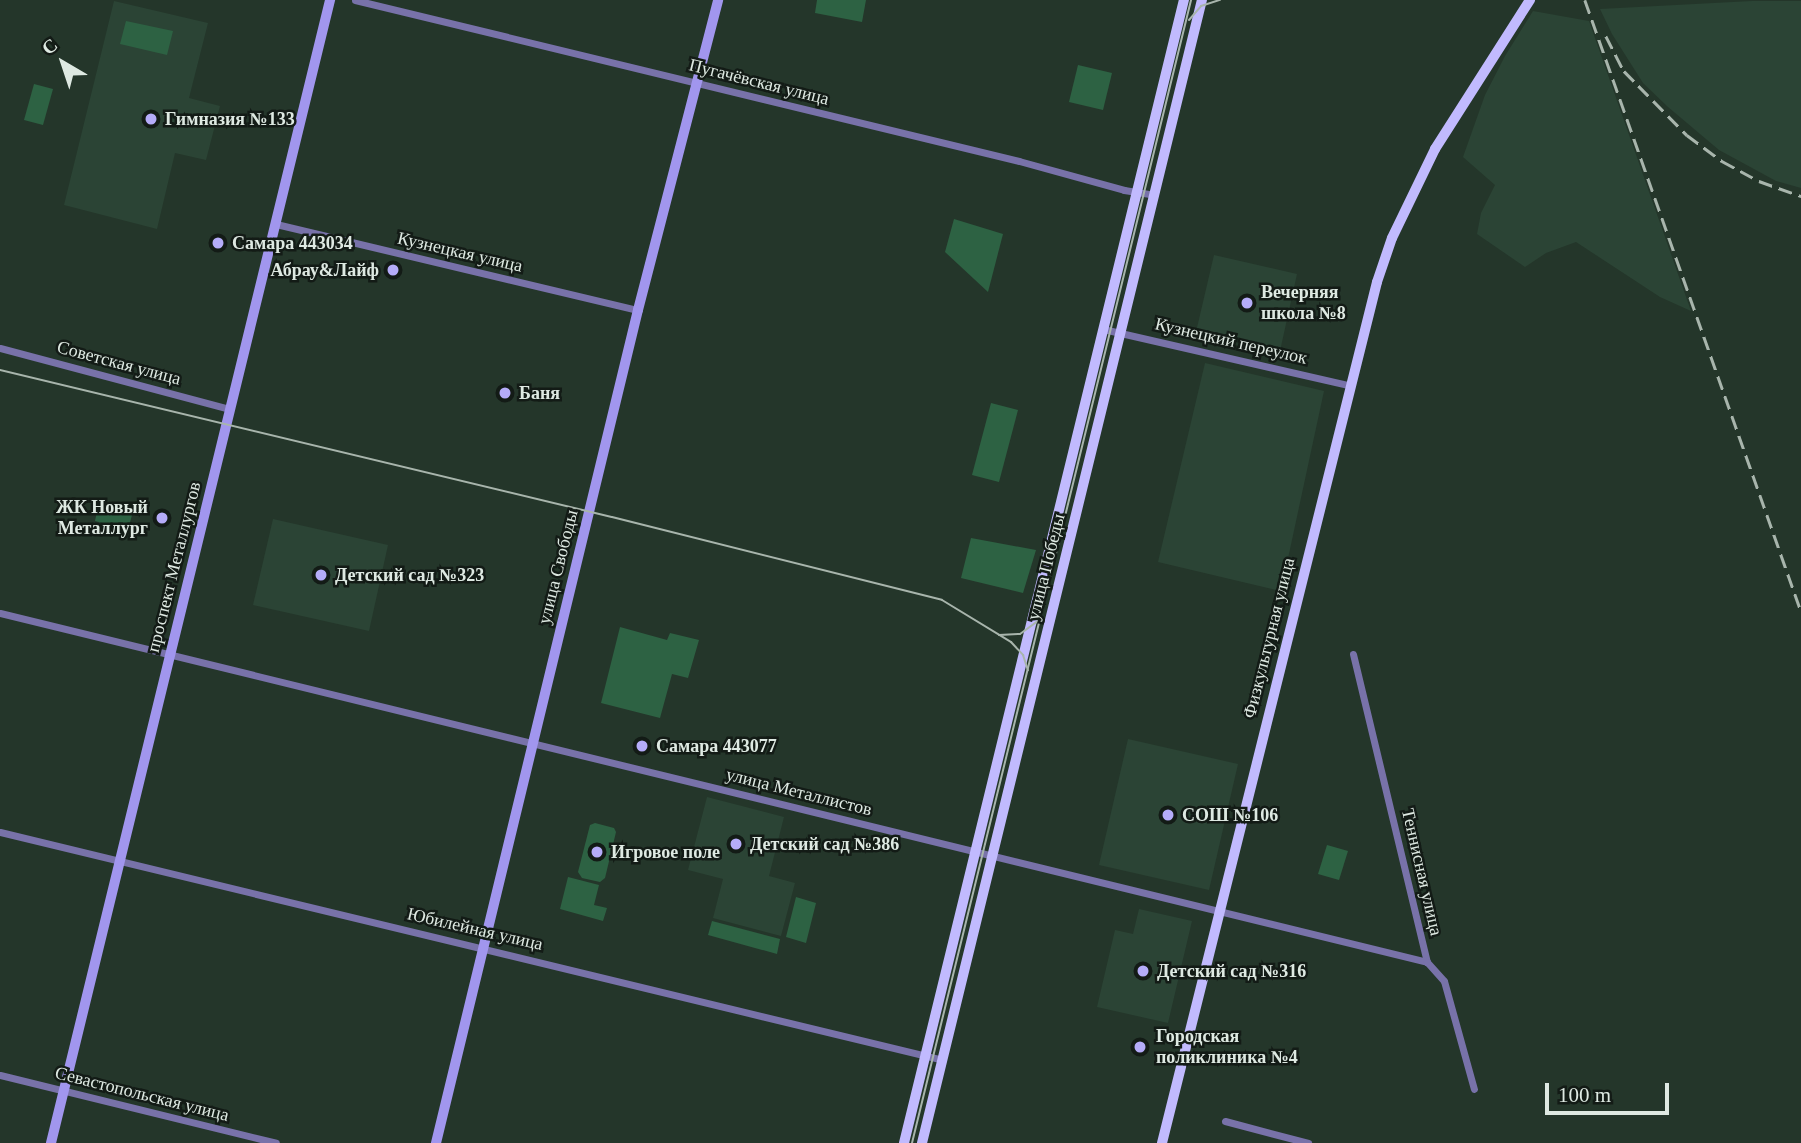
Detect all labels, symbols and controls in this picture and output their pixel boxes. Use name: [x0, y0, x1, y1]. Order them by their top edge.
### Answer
north arrow: [28, 28, 98, 98]
text: С: [38, 34, 61, 59]
street label: Пугачёвская улица: [687, 54, 831, 110]
place label: Гимназия №133: [165, 108, 295, 130]
marker: Гимназия №133: [143, 111, 159, 127]
street label: Кузнецкая улица: [395, 227, 525, 277]
place label: Самара 443034: [232, 232, 353, 254]
marker: Самара 443034: [210, 235, 226, 251]
place label: Абрау&Лайф: [271, 259, 379, 281]
marker: Абрау&Лайф: [385, 262, 401, 278]
place label: Вечерняя школа №8: [1261, 282, 1346, 324]
marker: Вечерняя школа №8: [1239, 295, 1255, 311]
street label: Кузнецкий переулок: [1153, 313, 1309, 369]
street label: Советская улица: [55, 336, 183, 390]
place label: Баня: [519, 382, 560, 404]
marker: Баня: [497, 385, 513, 401]
street label: проспект Металлургов: [142, 480, 206, 654]
place label: ЖК Новый Металлург: [56, 497, 148, 540]
street label: улица Свободы: [533, 508, 583, 626]
marker: ЖК Новый Металлург: [154, 510, 170, 526]
street label: улица Победы: [1022, 512, 1070, 622]
street label: Физкультурная улица: [1239, 556, 1299, 720]
place label: Детский сад №323: [335, 564, 484, 586]
marker: Детский сад №323: [313, 567, 329, 583]
place label: Самара 443077: [656, 735, 777, 757]
marker: Самара 443077: [634, 738, 650, 754]
street label: улица Металлистов: [724, 763, 874, 821]
place label: СОШ №106: [1182, 804, 1278, 826]
street label: Теннисная улица: [1397, 806, 1447, 938]
marker: СОШ №106: [1160, 807, 1176, 823]
place label: Детский сад №386: [750, 833, 899, 855]
marker: Детский сад №386: [728, 836, 744, 852]
place label: Игровое поле: [611, 841, 720, 863]
marker: Игровое поле: [589, 844, 605, 860]
street label: Юбилейная улица: [405, 903, 545, 955]
place label: Детский сад №316: [1157, 960, 1306, 982]
marker: Детский сад №316: [1135, 963, 1151, 979]
place label: Городская поликлиника №4: [1156, 1026, 1298, 1068]
marker: Городская поликлиника №4: [1130, 1037, 1150, 1057]
street label: Севастопольская улица: [53, 1062, 231, 1126]
scale bar: [1549, 1070, 1673, 1114]
text: 100 m: [1558, 1083, 1611, 1107]

